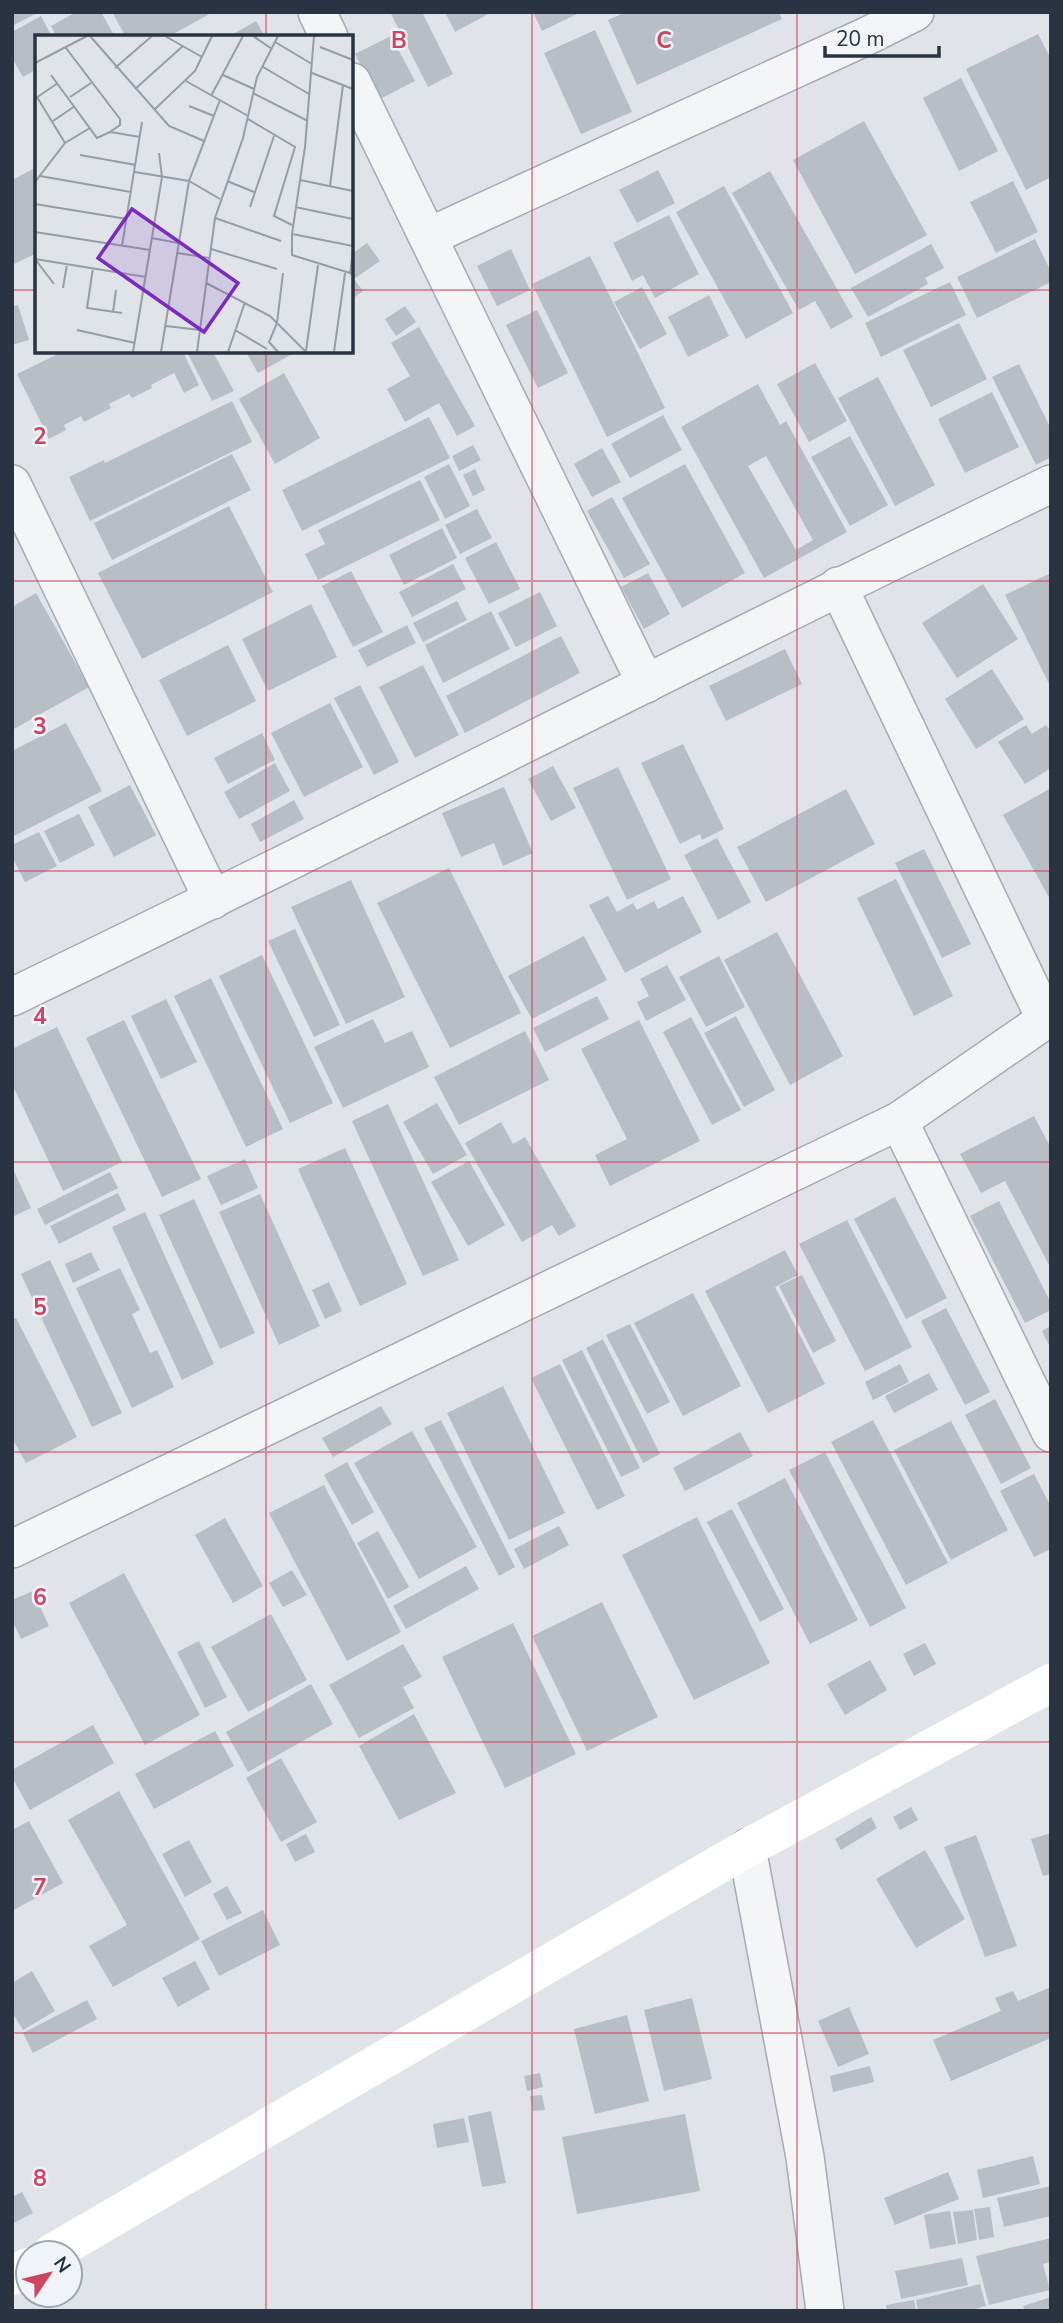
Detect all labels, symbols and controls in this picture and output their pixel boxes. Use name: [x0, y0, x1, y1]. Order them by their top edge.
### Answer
scale bar: [825, 14, 939, 58]
text: B: [391, 25, 407, 56]
text: C: [656, 25, 672, 56]
text: 20 m: [836, 25, 885, 53]
inset map: [35, 35, 354, 354]
text: 2: [33, 421, 47, 452]
text: 3: [33, 711, 47, 742]
text: 4: [33, 1001, 47, 1032]
text: 5: [33, 1292, 47, 1323]
text: 6: [33, 1582, 47, 1613]
text: 7: [33, 1872, 47, 1903]
text: 8: [33, 2163, 47, 2194]
north arrow: [14, 2239, 84, 2309]
text: N: [47, 2252, 77, 2278]

